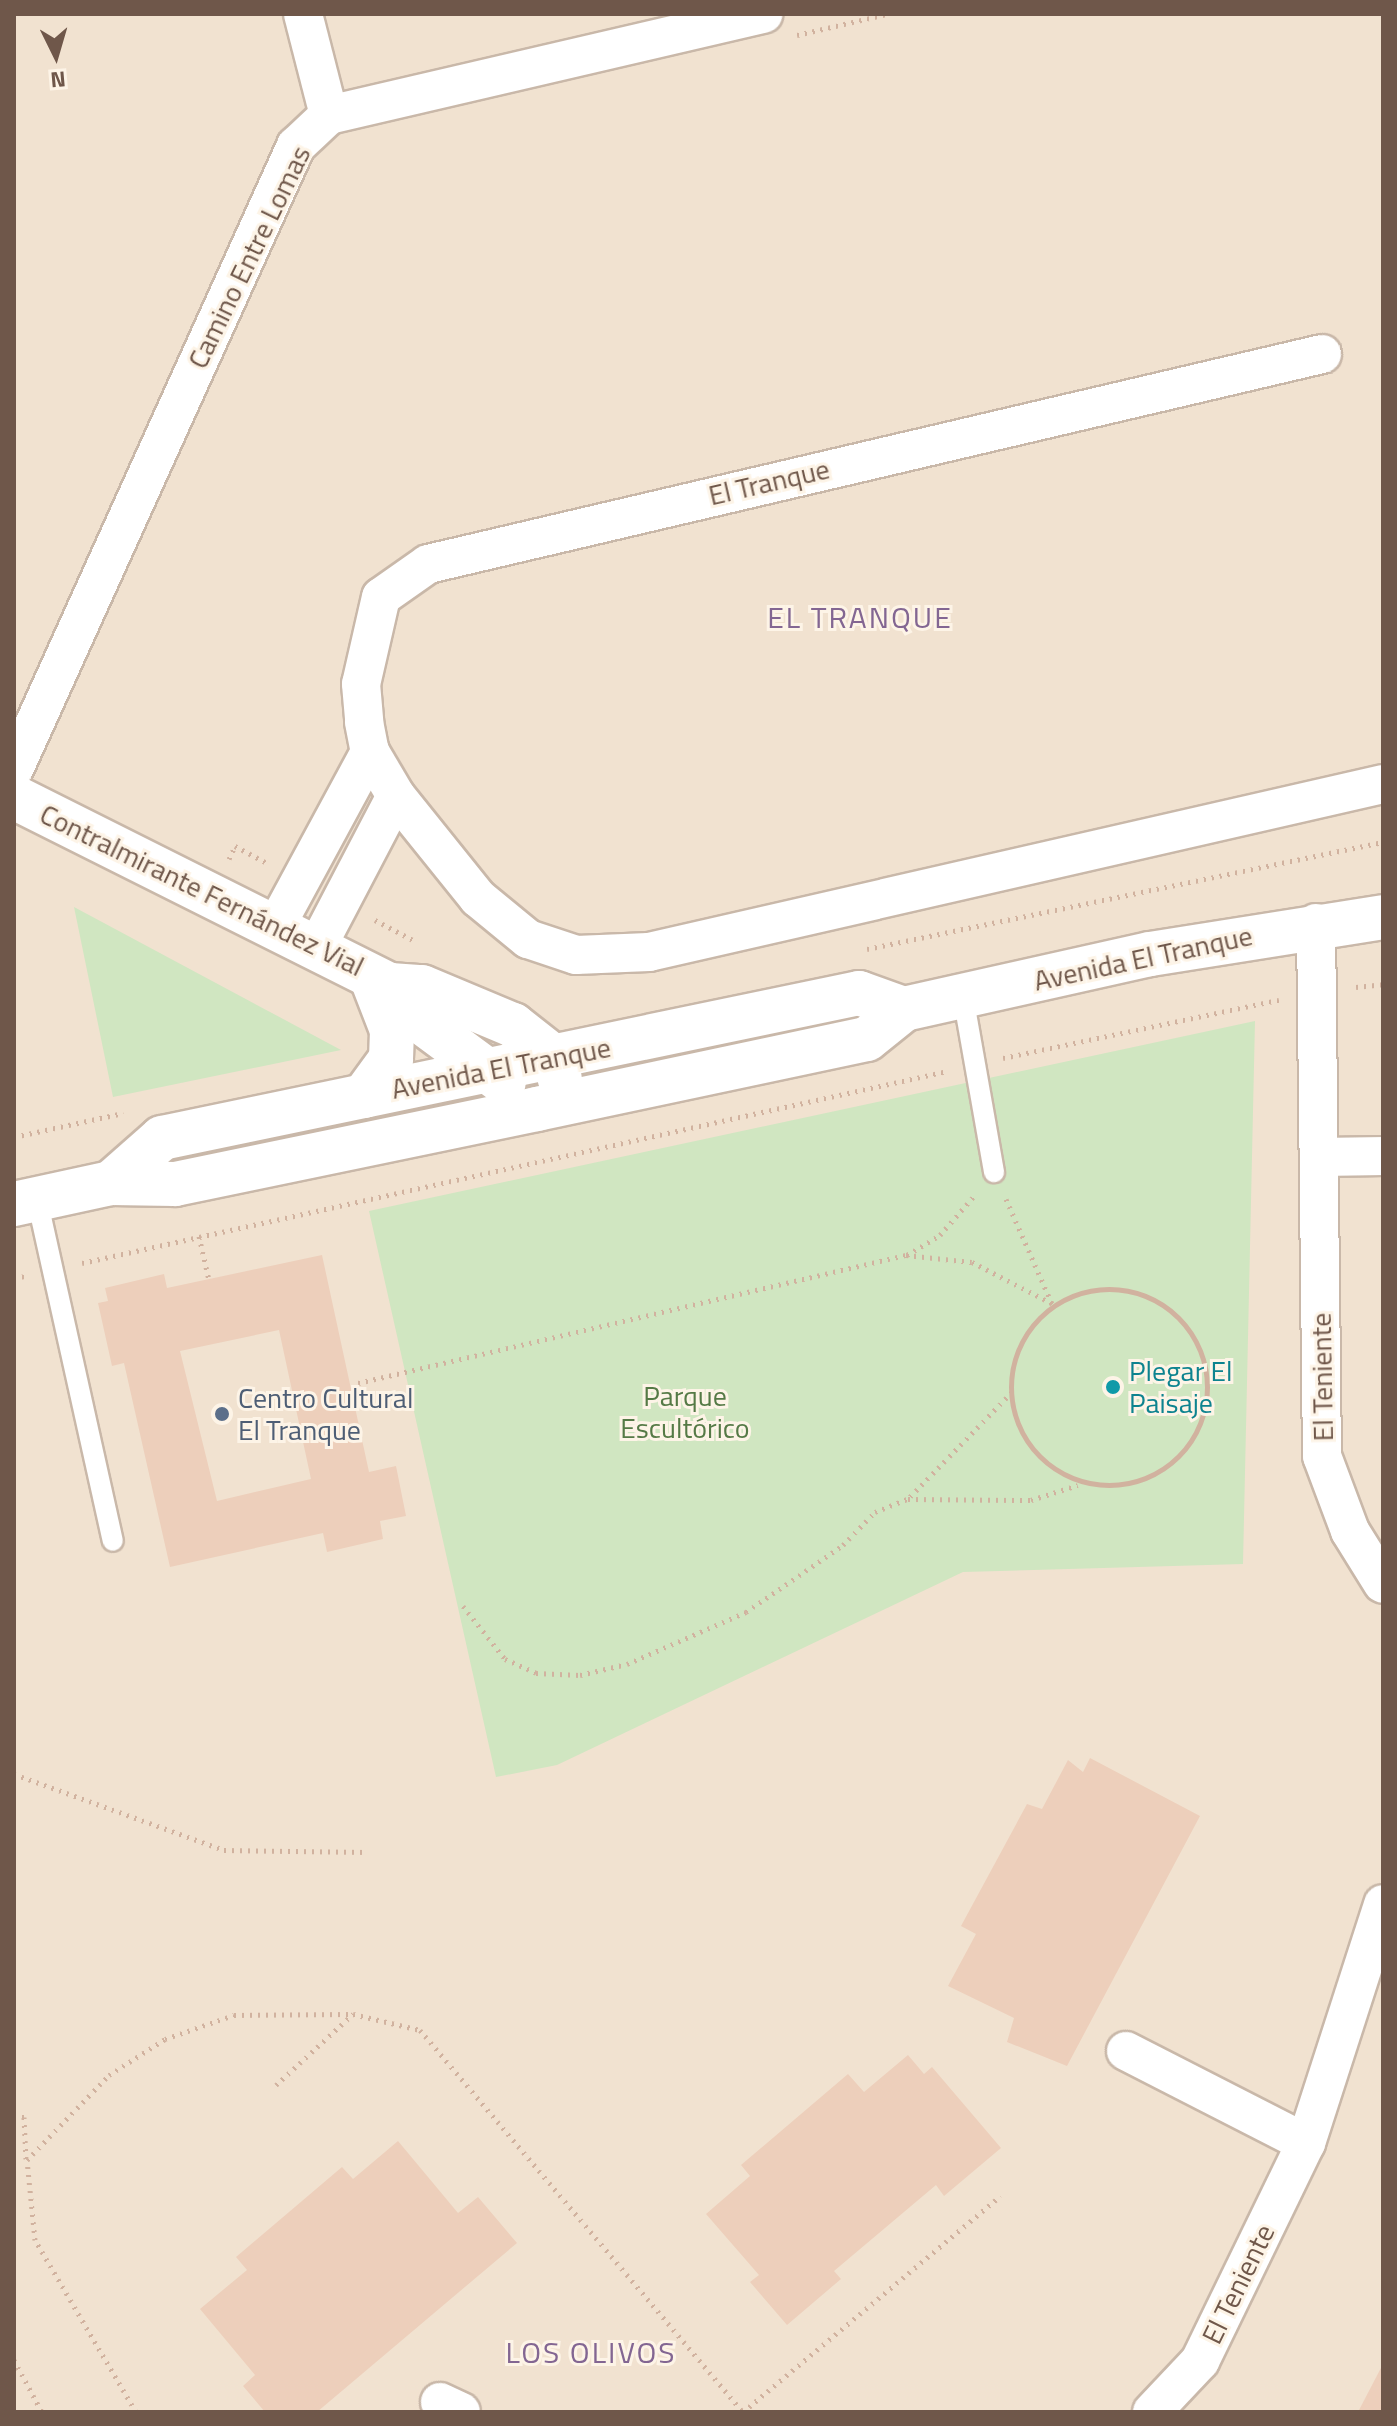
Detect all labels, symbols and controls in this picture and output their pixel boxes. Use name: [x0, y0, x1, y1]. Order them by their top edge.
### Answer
north arrow: [16, 16, 96, 96]
text: N: [49, 62, 67, 98]
street label: Camino Entre Lomas: [181, 140, 317, 374]
street label: El Tranque: [705, 452, 833, 512]
district label: EL TRANQUE: [767, 599, 953, 635]
street label: Contralmirante Fernández Vial: [35, 797, 369, 983]
street label: Avenida El Tranque: [1031, 918, 1255, 998]
street label: Avenida El Tranque: [389, 1030, 613, 1106]
street label: El Teniente: [1304, 1312, 1340, 1442]
place label: Plegar El Paisaje: [1129, 1354, 1232, 1420]
marker: Plegar El Paisaje: [1104, 1378, 1122, 1396]
park label: Parque Escultórico: [620, 1379, 750, 1445]
place label: Centro Cultural El Tranque: [238, 1381, 413, 1447]
marker: Centro Cultural El Tranque: [213, 1405, 231, 1423]
street label: El Teniente: [1195, 2219, 1281, 2349]
district label: LOS OLIVOS: [505, 2334, 677, 2370]

